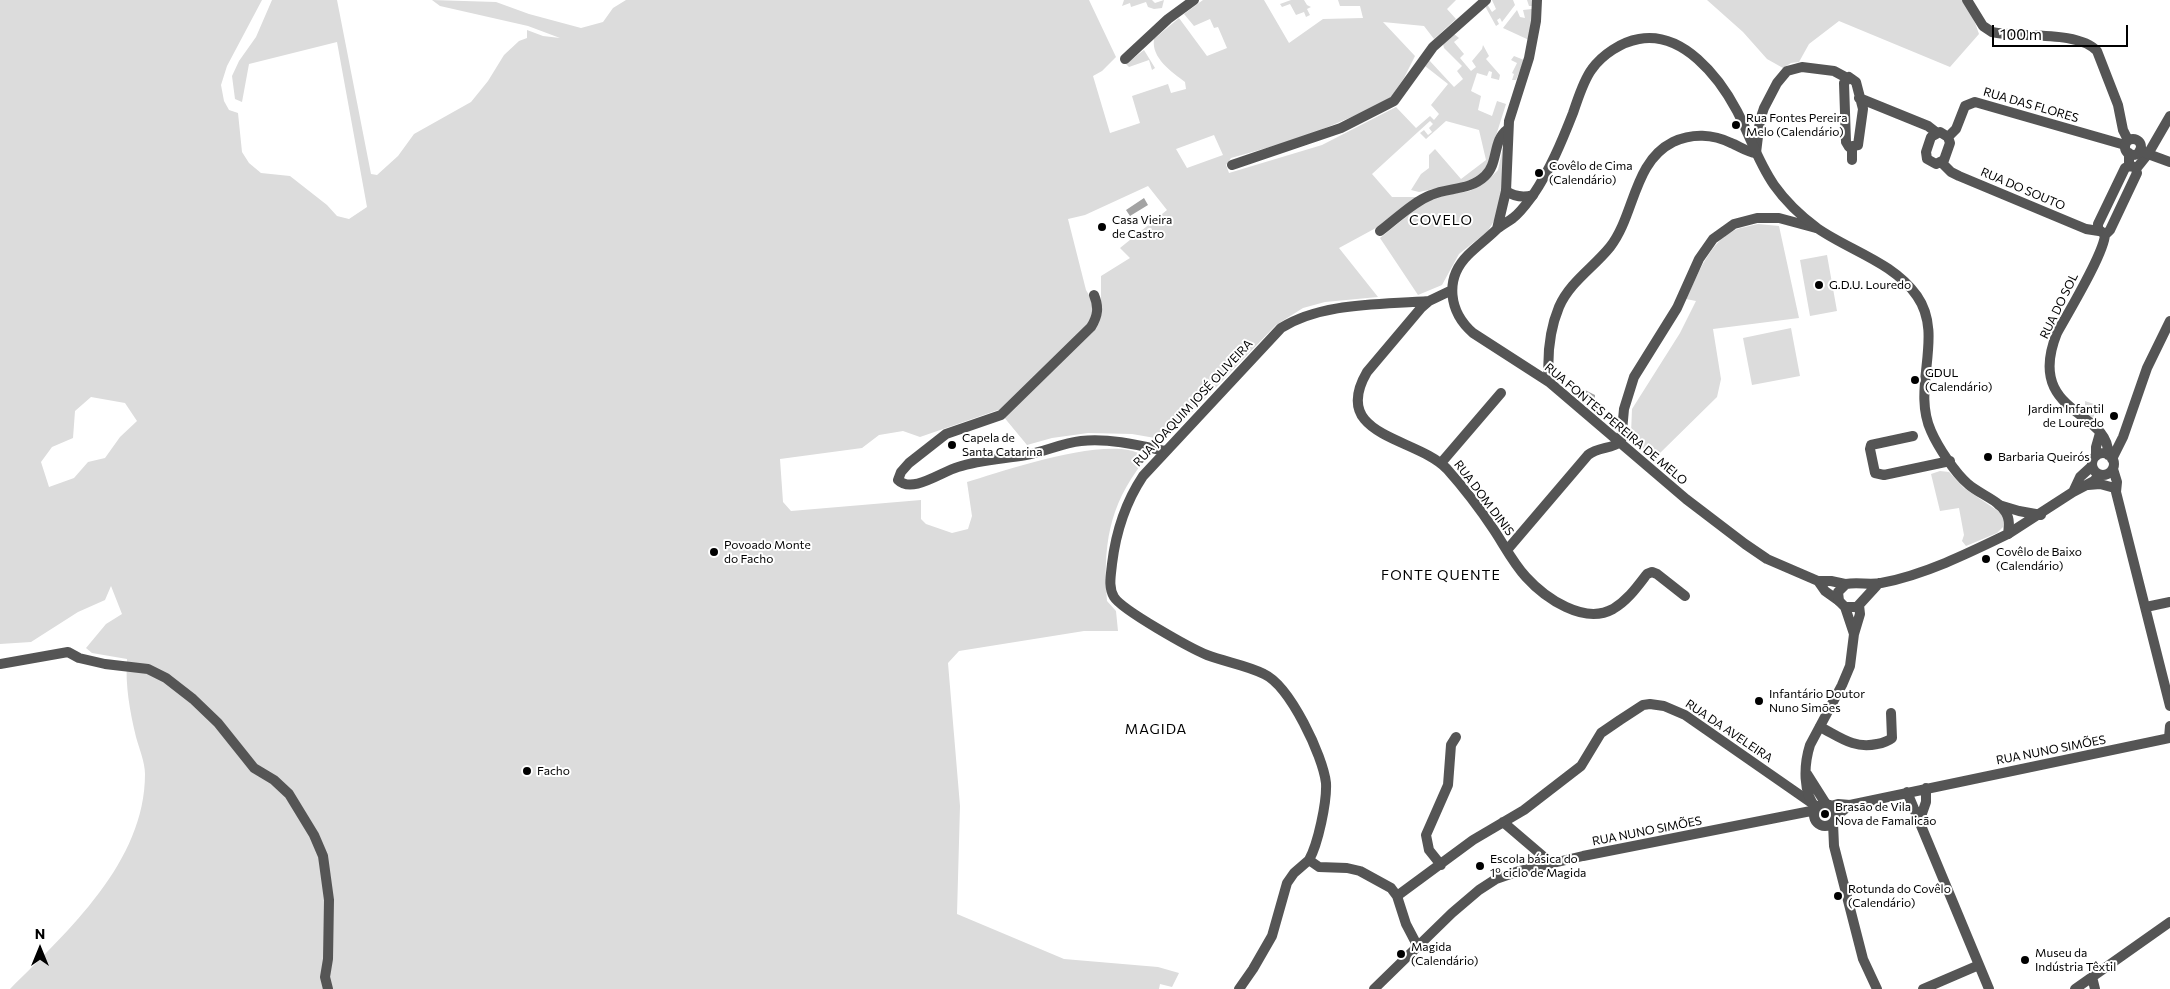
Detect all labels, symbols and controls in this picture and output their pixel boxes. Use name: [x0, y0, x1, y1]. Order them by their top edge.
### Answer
scale bar: [1995, 15, 2131, 47]
text: 100 m: [2000, 25, 2042, 43]
street label: RUA DAS FLORES: [1982, 85, 2080, 125]
place label: Rua Fontes Pereira Melo (Calendário): [1746, 111, 1847, 139]
marker: Rua Fontes Pereira Melo (Calendário): [1730, 119, 1742, 131]
place label: Covêlo de Cima (Calendário): [1549, 159, 1633, 187]
street label: RUA DO SOUTO: [1979, 165, 2067, 213]
marker: Covêlo de Cima (Calendário): [1533, 167, 1545, 179]
district label: COVELO: [1408, 212, 1474, 228]
place label: Casa Vieira de Castro: [1112, 213, 1172, 241]
marker: Casa Vieira de Castro: [1096, 221, 1108, 233]
street label: RUA DO SOL: [2037, 271, 2081, 341]
place label: G.D.U. Louredo: [1829, 278, 1911, 292]
marker: G.D.U. Louredo: [1813, 279, 1825, 291]
street label: RUA JOAQUIM JOSÉ OLIVEIRA: [1130, 337, 1256, 469]
street label: RUA FONTES PEREIRA DE MELO: [1542, 360, 1690, 488]
place label: GDUL (Calendário): [1925, 366, 1992, 394]
marker: GDUL (Calendário): [1909, 374, 1921, 386]
place label: Jardim Infantil de Louredo: [2028, 402, 2104, 430]
marker: Jardim Infantil de Louredo: [2108, 410, 2120, 422]
place label: Capela de Santa Catarina: [962, 431, 1042, 459]
marker: Capela de Santa Catarina: [946, 439, 958, 451]
place label: Barbaria Queirós: [1998, 450, 2090, 464]
marker: Barbaria Queirós: [1982, 451, 1994, 463]
street label: RUA DOM DINIS: [1451, 457, 1517, 539]
place label: Povoado Monte do Facho: [724, 538, 811, 566]
place label: Covêlo de Baixo (Calendário): [1996, 545, 2082, 573]
marker: Povoado Monte do Facho: [708, 546, 720, 558]
marker: Covêlo de Baixo (Calendário): [1980, 553, 1992, 565]
district label: FONTE QUENTE: [1380, 567, 1502, 583]
place label: Infantário Doutor Nuno Simões: [1769, 687, 1865, 715]
marker: Infantário Doutor Nuno Simões: [1753, 695, 1765, 707]
street label: RUA DA AVELEIRA: [1683, 696, 1775, 766]
district label: MAGIDA: [1124, 721, 1188, 737]
street label: RUA NUNO SIMÕES: [1995, 732, 2107, 768]
place label: Facho: [537, 764, 570, 778]
marker: Facho: [521, 765, 533, 777]
place label: Brasão de Vila Nova de Famalicão: [1835, 800, 1936, 828]
marker: Brasão de Vila Nova de Famalicão: [1819, 808, 1831, 820]
street label: RUA NUNO SIMÕES: [1591, 813, 1703, 849]
place label: Escola básica do 1º ciclo de Magida: [1490, 852, 1586, 880]
marker: Escola básica do 1º ciclo de Magida: [1474, 860, 1486, 872]
place label: Rotunda do Covêlo (Calendário): [1848, 882, 1951, 910]
marker: Rotunda do Covêlo (Calendário): [1832, 890, 1844, 902]
north arrow: [15, 924, 65, 974]
text: N: [35, 925, 45, 942]
place label: Magida (Calendário): [1411, 940, 1478, 968]
place label: Museu da Indústria Têxtil: [2035, 946, 2116, 974]
marker: Magida (Calendário): [1395, 948, 1407, 960]
marker: Museu da Indústria Têxtil: [2019, 954, 2031, 966]

